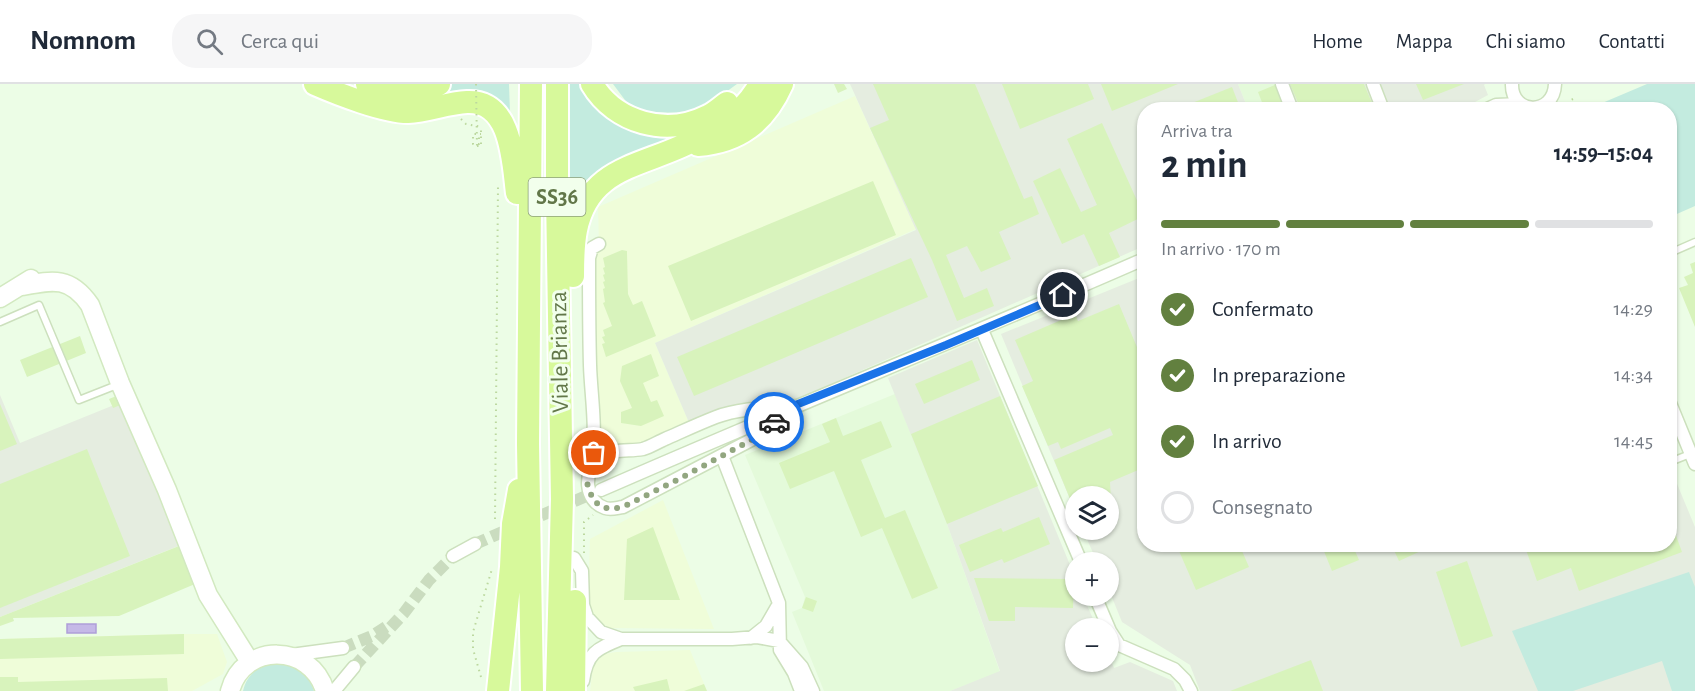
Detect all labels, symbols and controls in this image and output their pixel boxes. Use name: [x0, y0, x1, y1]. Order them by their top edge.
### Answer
search box: [172, 14, 592, 68]
icon: search: [193, 25, 226, 58]
text: Nomnom: [30, 27, 136, 55]
text: Cerca qui: [241, 30, 319, 52]
text: Home: [1312, 31, 1363, 52]
text: Mappa: [1396, 31, 1453, 52]
text: Chi siamo: [1486, 31, 1566, 52]
text: Contatti: [1599, 31, 1665, 52]
text: Arriva tra: [1161, 121, 1233, 141]
text: 14:59–15:04: [1554, 142, 1653, 164]
text: 2 min: [1161, 146, 1248, 185]
road number: SS36: [528, 178, 586, 216]
text: In arrivo · 170 m: [1161, 239, 1281, 259]
pin: [1037, 269, 1088, 320]
icon: home: [1046, 278, 1079, 311]
street label: Viale Brianza: [547, 291, 573, 413]
icon: check: [1161, 293, 1194, 326]
text: Confermato: [1212, 298, 1314, 320]
text: 14:29: [1613, 299, 1653, 319]
icon: check: [1161, 359, 1194, 392]
text: In preparazione: [1212, 364, 1346, 386]
text: 14:34: [1614, 365, 1653, 385]
courier: [744, 392, 804, 452]
icon: car: [758, 406, 791, 439]
icon: check: [1161, 425, 1194, 458]
pin: [568, 427, 619, 478]
text: In arrivo: [1212, 430, 1282, 452]
text: 14:45: [1614, 431, 1653, 451]
icon: bag: [577, 436, 610, 469]
map controls: [1065, 486, 1119, 672]
button: layers: [1065, 486, 1119, 540]
text: Consegnato: [1212, 496, 1313, 518]
button: +: [1065, 552, 1119, 606]
button: −: [1065, 618, 1119, 672]

